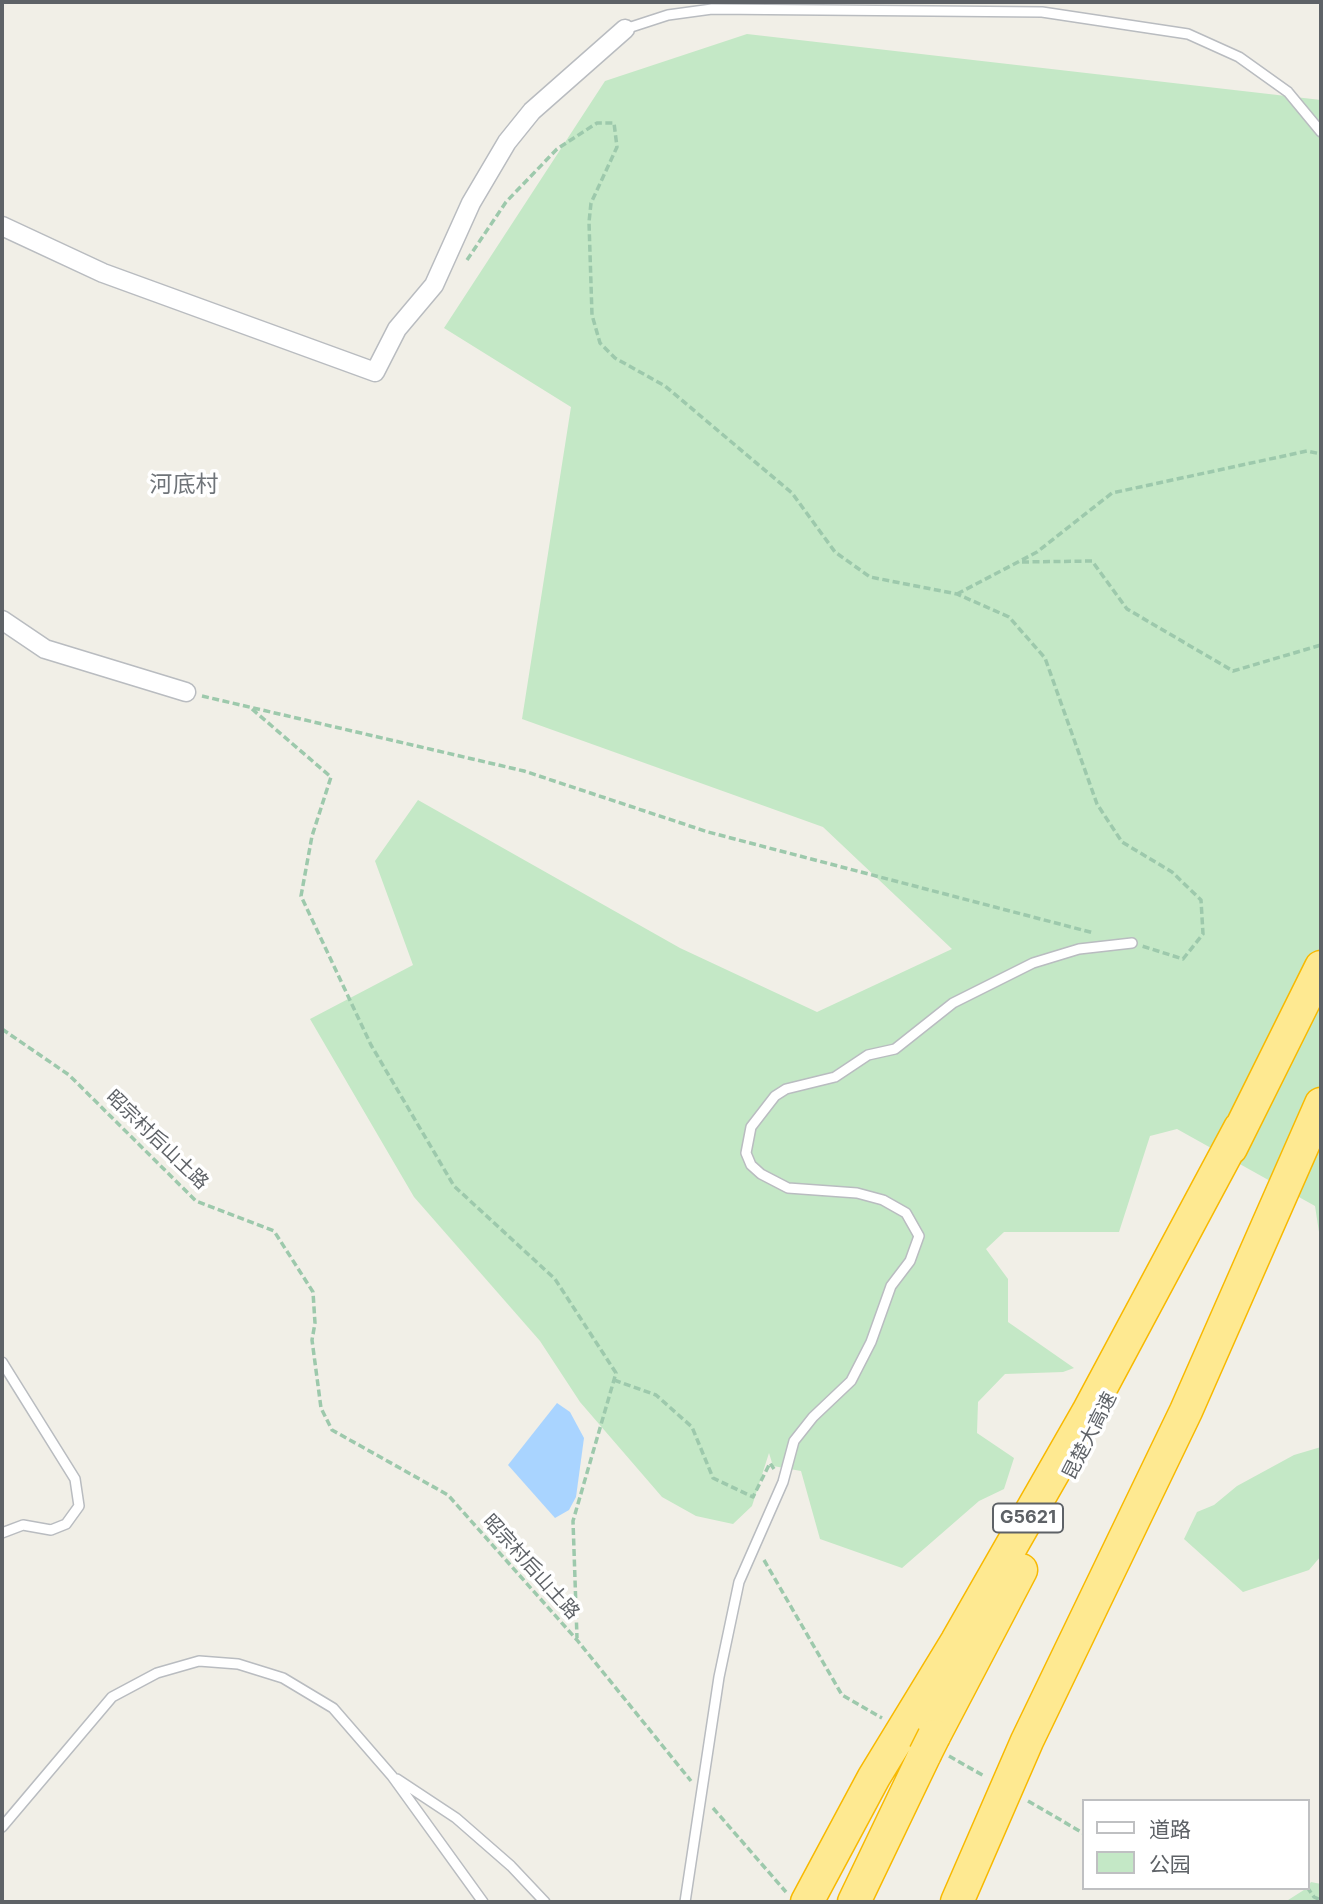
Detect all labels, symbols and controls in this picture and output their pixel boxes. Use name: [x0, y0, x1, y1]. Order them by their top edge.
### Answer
district label: 河底村: [150, 471, 218, 499]
street label: 昭宗村后山土路: [101, 1086, 213, 1194]
street label: 昆楚大高速: [1058, 1389, 1122, 1483]
road number: G5621: [993, 1504, 1063, 1532]
street label: 昭宗村后山土路: [478, 1510, 584, 1624]
legend: [1082, 1799, 1309, 1890]
text: 道路: [1149, 1817, 1191, 1842]
text: 公园: [1149, 1852, 1191, 1877]

